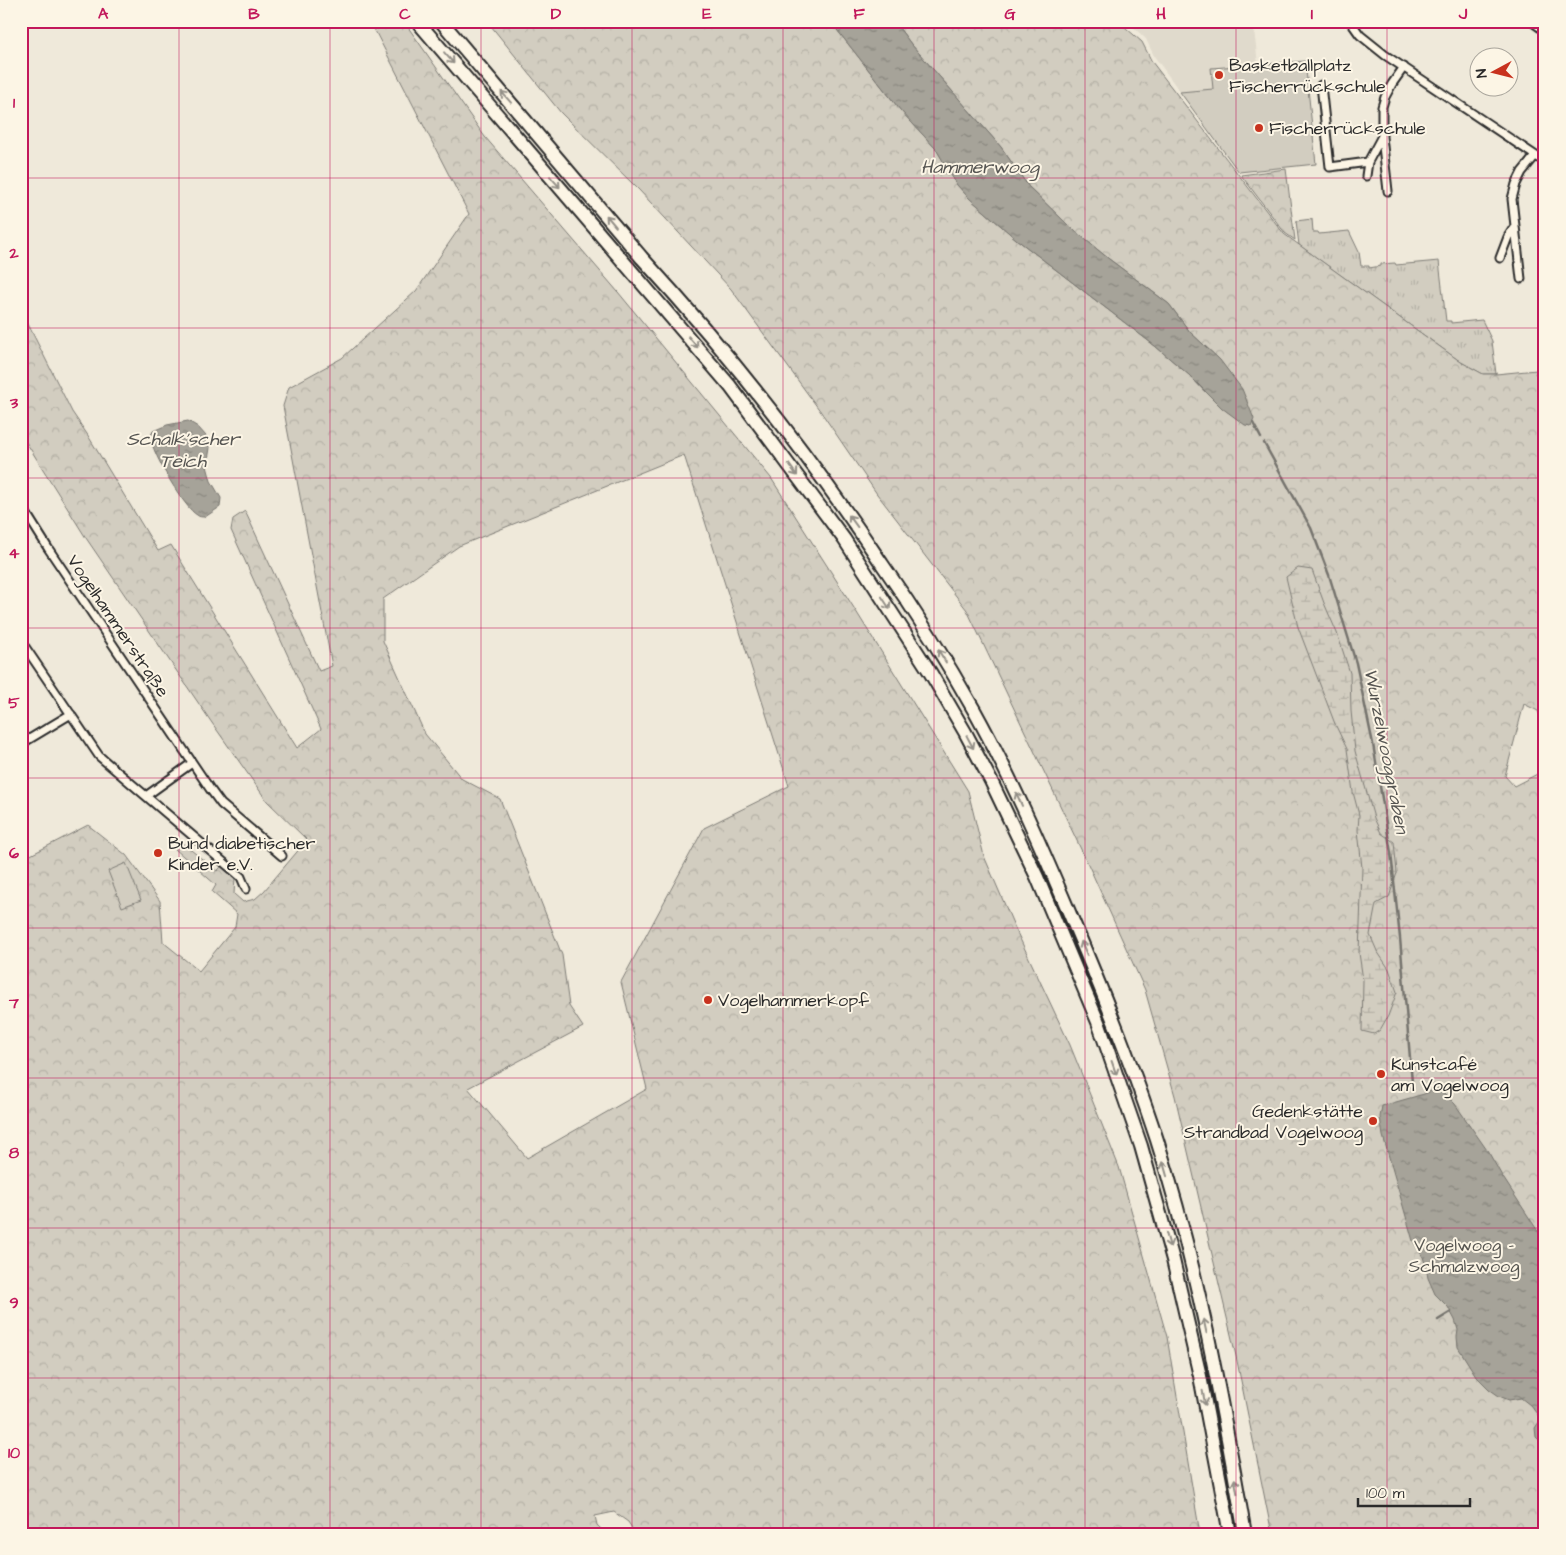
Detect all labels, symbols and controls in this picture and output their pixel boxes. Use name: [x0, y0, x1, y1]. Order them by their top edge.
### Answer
text: A: [98, 3, 109, 25]
text: B: [248, 3, 260, 25]
text: C: [399, 3, 411, 25]
text: D: [551, 3, 562, 25]
text: E: [702, 3, 712, 25]
text: F: [853, 3, 865, 25]
text: G: [1004, 3, 1016, 25]
text: H: [1156, 3, 1166, 25]
text: I: [1311, 3, 1313, 25]
text: J: [1458, 3, 1468, 25]
north arrow: [1468, 48, 1518, 98]
one-way arrow: [443, 52, 455, 65]
place label: Basketballplatz Fischerrückschule: [1229, 53, 1386, 99]
text: N: [1472, 68, 1493, 79]
marker: Basketballplatz Fischerrückschule: [1213, 69, 1225, 81]
one-way arrow: [501, 91, 512, 104]
text: 1: [13, 92, 16, 114]
place label: Fischerrückschule: [1269, 116, 1426, 141]
marker: Fischerrückschule: [1253, 122, 1265, 134]
water label: Hammerwoog: [921, 154, 1040, 181]
one-way arrow: [549, 175, 560, 188]
one-way arrow: [606, 215, 617, 228]
text: 2: [8, 242, 19, 264]
one-way arrow: [687, 336, 698, 349]
text: 3: [9, 392, 19, 414]
water label: Schalk'scher Teich: [127, 426, 242, 475]
one-way arrow: [788, 463, 798, 477]
one-way arrow: [848, 514, 858, 528]
text: 4: [9, 542, 20, 564]
street label: Vogelhammerstraße: [60, 550, 175, 703]
one-way arrow: [881, 596, 891, 610]
one-way arrow: [937, 650, 947, 664]
water label: Wurzelwooggraben: [1357, 666, 1416, 837]
text: 5: [8, 692, 20, 714]
one-way arrow: [966, 734, 975, 749]
one-way arrow: [1014, 792, 1023, 807]
place label: Bund diabetischer Kinder e.V.: [168, 831, 315, 877]
text: 6: [9, 842, 19, 864]
marker: Bund diabetischer Kinder e.V.: [152, 847, 164, 859]
one-way arrow: [1079, 941, 1089, 956]
place label: Vogelhammerkopf: [718, 988, 869, 1014]
text: 7: [8, 992, 19, 1014]
marker: Vogelhammerkopf: [702, 994, 714, 1006]
place label: Kunstcafé am Vogelwoog: [1391, 1052, 1509, 1099]
one-way arrow: [1110, 1060, 1119, 1075]
marker: Kunstcafé am Vogelwoog: [1375, 1068, 1387, 1080]
place label: Gedenkstätte Strandbad Vogelwoog: [1184, 1099, 1363, 1146]
marker: Gedenkstätte Strandbad Vogelwoog: [1367, 1115, 1379, 1127]
text: 8: [9, 1142, 20, 1164]
one-way arrow: [1160, 1161, 1169, 1177]
one-way arrow: [1163, 1231, 1173, 1247]
park label: Vogelwoog - Schmalzwoog: [1409, 1233, 1519, 1280]
text: 9: [9, 1292, 19, 1314]
one-way arrow: [1199, 1319, 1209, 1335]
one-way arrow: [1200, 1390, 1210, 1406]
text: 10: [8, 1442, 20, 1464]
scale bar: [1358, 1475, 1471, 1507]
one-way arrow: [1231, 1478, 1241, 1494]
text: 100 m: [1366, 1483, 1405, 1504]

